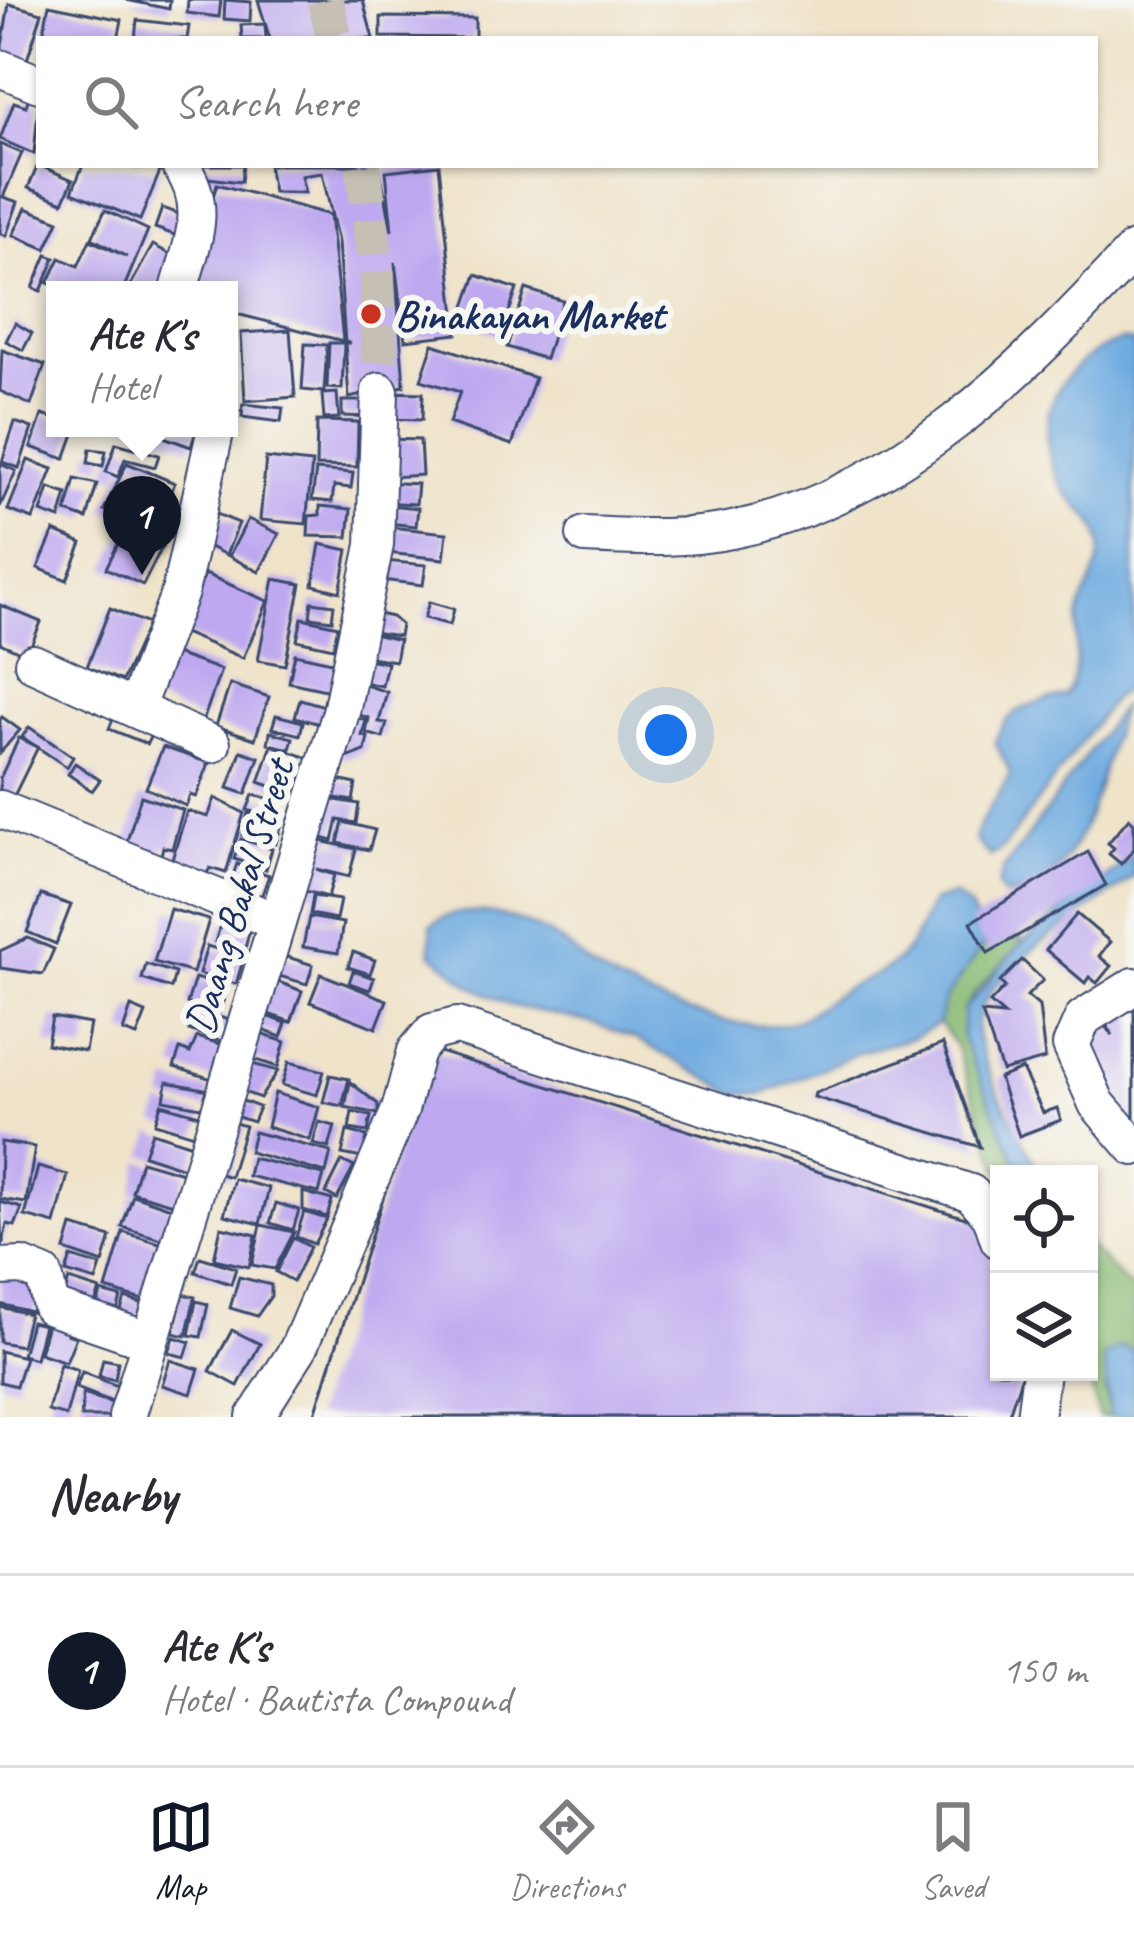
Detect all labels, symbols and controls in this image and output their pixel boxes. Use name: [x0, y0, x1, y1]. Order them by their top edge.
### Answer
search box: [36, 36, 1098, 168]
icon: search: [78, 69, 144, 135]
text: Search here: [174, 74, 357, 131]
popup: [46, 281, 238, 437]
place label: Binakayan Market: [395, 289, 669, 342]
marker: Binakayan Market: [358, 301, 384, 327]
text: Ate K's: [88, 306, 196, 363]
text: Hotel: [88, 363, 156, 412]
pin: 1: [103, 476, 181, 575]
your location: [636, 705, 696, 765]
street label: Daang Bakal Street: [173, 750, 307, 1039]
map controls: [990, 1165, 1098, 1381]
button: locate: [990, 1165, 1098, 1273]
button: layers: [990, 1273, 1098, 1381]
text: Nearby: [48, 1463, 176, 1527]
text: Ate K's: [162, 1618, 270, 1675]
text: 1: [78, 1646, 96, 1695]
text: 150 m: [1002, 1646, 1086, 1695]
text: Hotel · Bautista Compound: [162, 1675, 511, 1724]
tab: Map: [148, 1794, 214, 1908]
tab: Directions: [510, 1794, 624, 1908]
tab: Saved: [920, 1794, 986, 1908]

